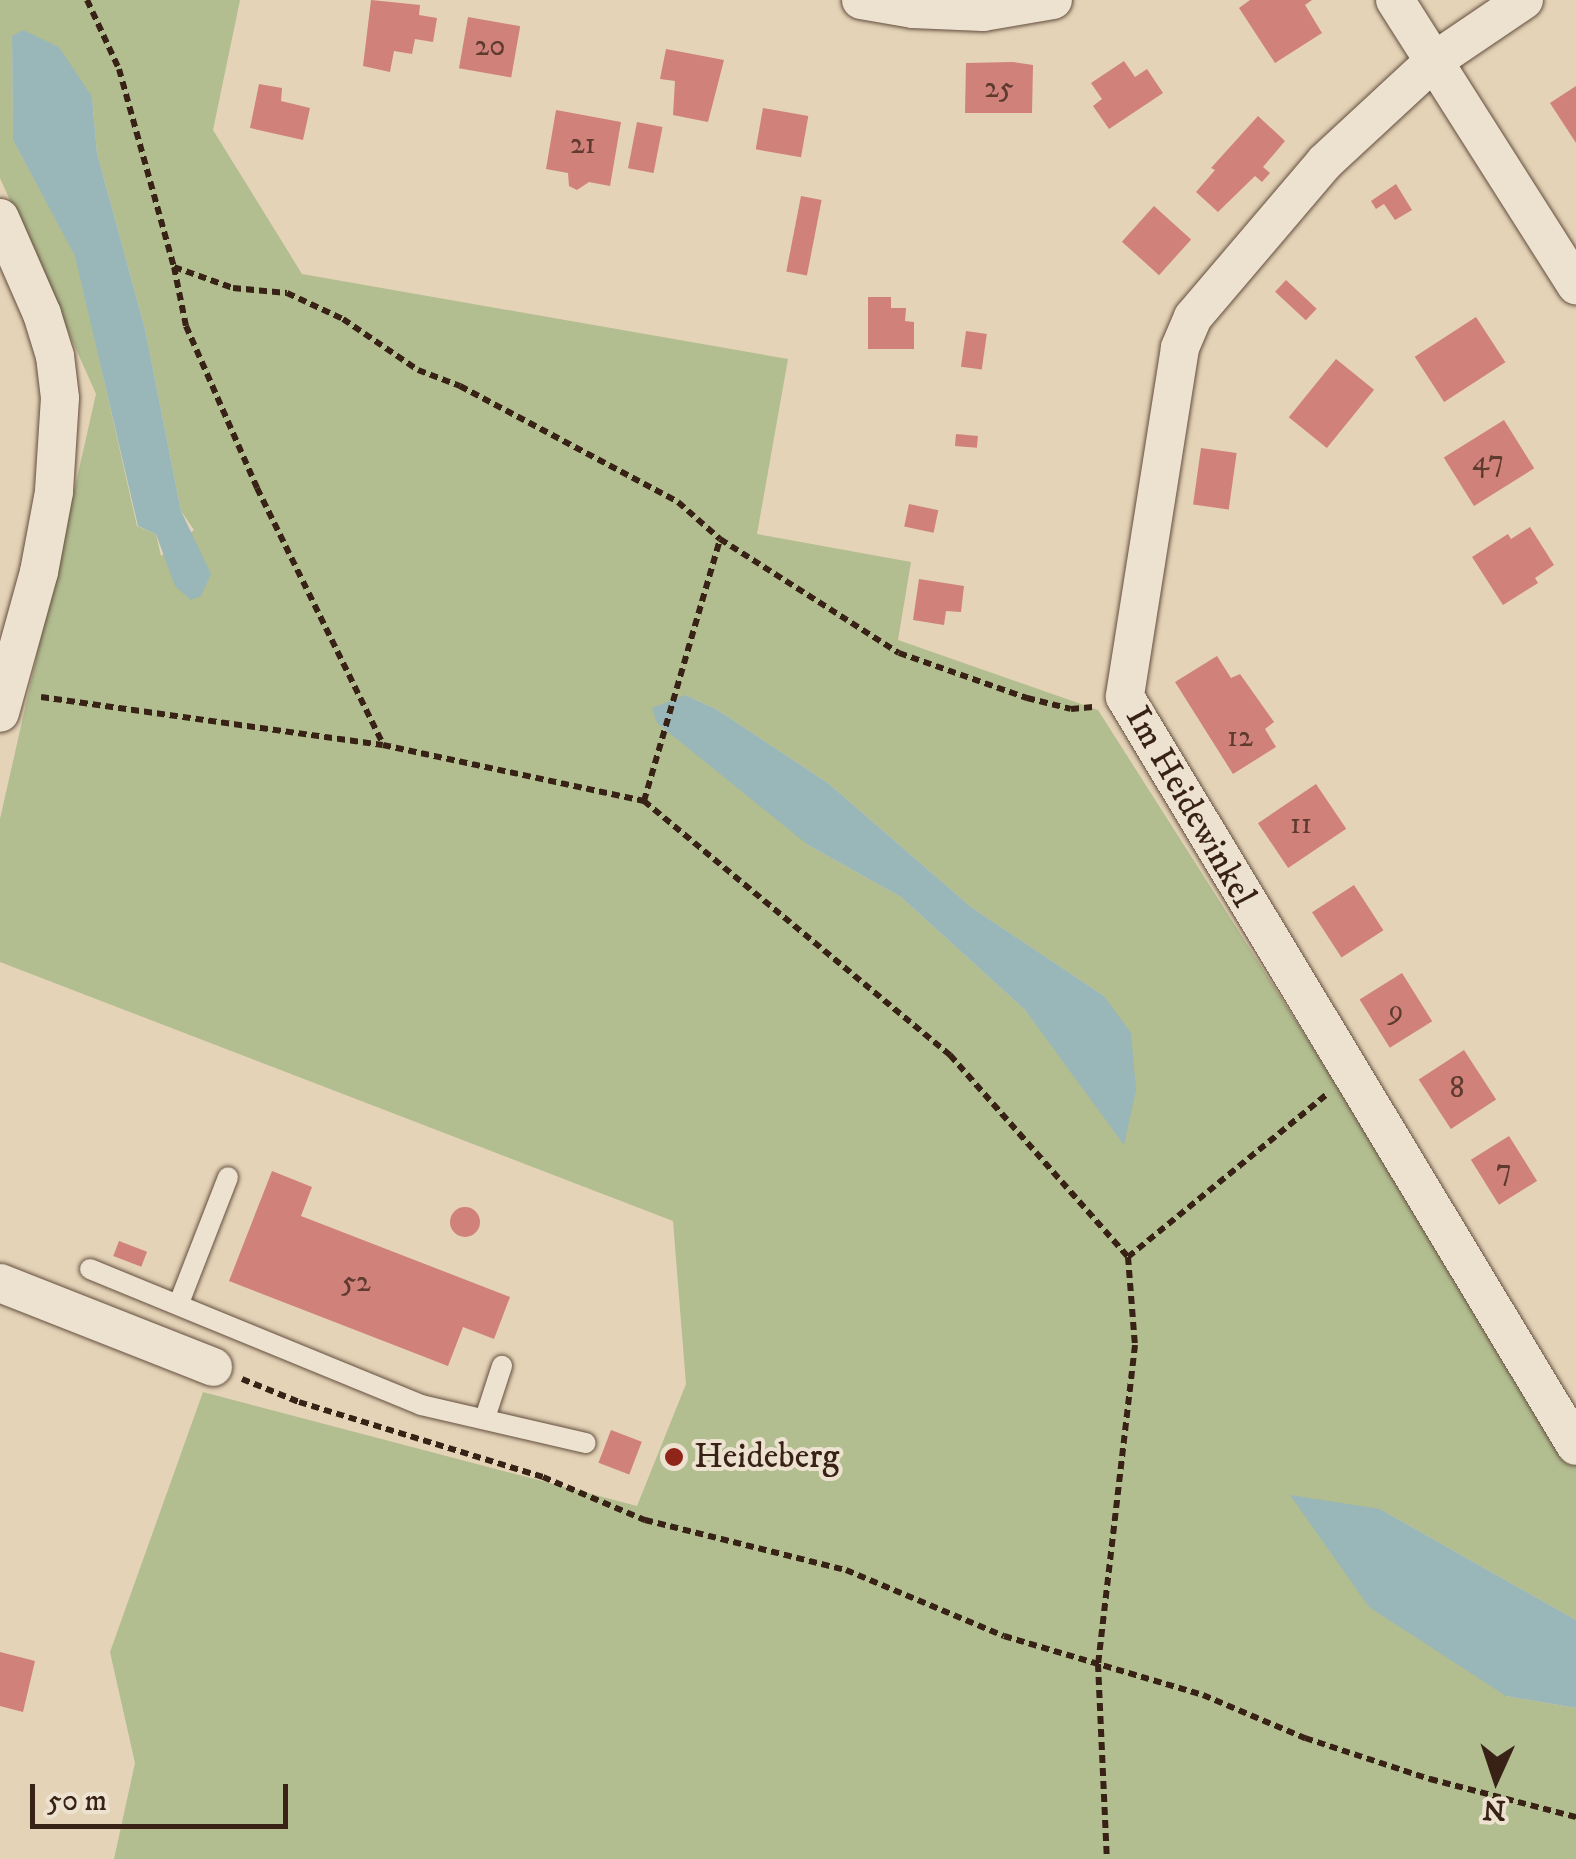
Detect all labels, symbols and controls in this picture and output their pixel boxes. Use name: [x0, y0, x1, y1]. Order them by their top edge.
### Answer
house number: 20: [475, 29, 505, 65]
house number: 25: [984, 71, 1014, 107]
house number: 21: [570, 127, 596, 163]
house number: 47: [1472, 444, 1504, 480]
street label: Im Heidewinkel: [1116, 699, 1264, 915]
house number: 12: [1227, 720, 1253, 756]
house number: 11: [1290, 807, 1312, 843]
house number: 9: [1389, 993, 1403, 1029]
house number: 8: [1449, 1071, 1465, 1107]
house number: 7: [1496, 1153, 1512, 1189]
house number: 52: [341, 1265, 371, 1301]
place label: Heideberg: [694, 1436, 839, 1478]
marker: Heideberg: [663, 1446, 685, 1468]
north arrow: [1446, 1729, 1546, 1829]
scale bar: [35, 1764, 292, 1826]
text: 50 m: [47, 1783, 107, 1820]
text: N: [1482, 1791, 1507, 1828]

